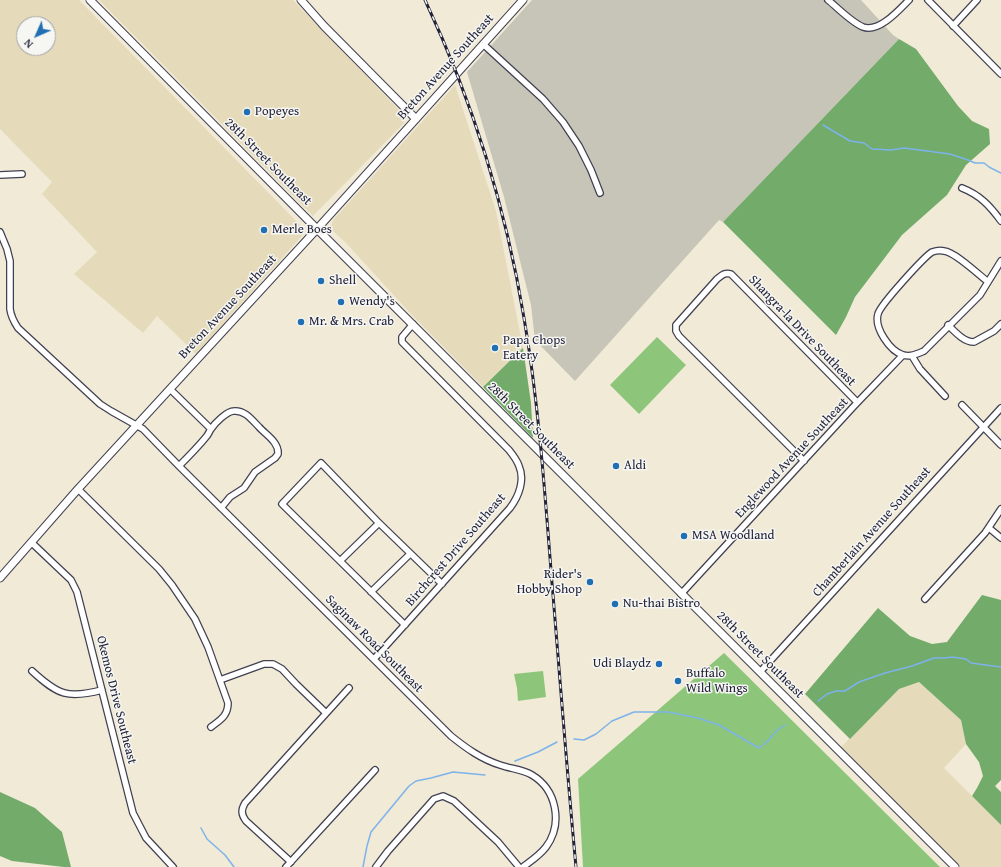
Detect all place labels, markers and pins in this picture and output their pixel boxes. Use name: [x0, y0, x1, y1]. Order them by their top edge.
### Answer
place label: Popeyes: [255, 104, 299, 120]
marker: Popeyes: [242, 107, 252, 117]
place label: Merle Boes: [272, 222, 332, 238]
marker: Merle Boes: [259, 225, 269, 235]
place label: Shell: [329, 273, 356, 289]
marker: Shell: [316, 276, 326, 286]
place label: Wendy's: [349, 294, 395, 310]
marker: Wendy's: [336, 297, 346, 307]
place label: Mr. & Mrs. Crab: [309, 314, 394, 330]
marker: Mr. & Mrs. Crab: [296, 317, 306, 327]
place label: Papa Chops Eatery: [503, 333, 565, 364]
marker: Papa Chops Eatery: [490, 343, 500, 353]
place label: Aldi: [624, 458, 646, 474]
marker: Aldi: [611, 461, 621, 471]
place label: MSA Woodland: [692, 528, 775, 544]
marker: MSA Woodland: [679, 531, 689, 541]
place label: Rider's Hobby Shop: [517, 567, 582, 598]
marker: Rider's Hobby Shop: [585, 577, 595, 587]
place label: Nu-thai Bistro: [623, 596, 700, 612]
marker: Nu-thai Bistro: [610, 599, 620, 609]
place label: Udi Blaydz: [593, 656, 651, 672]
marker: Udi Blaydz: [654, 659, 664, 669]
place label: Buffalo Wild Wings: [686, 666, 748, 697]
marker: Buffalo Wild Wings: [673, 676, 683, 686]

